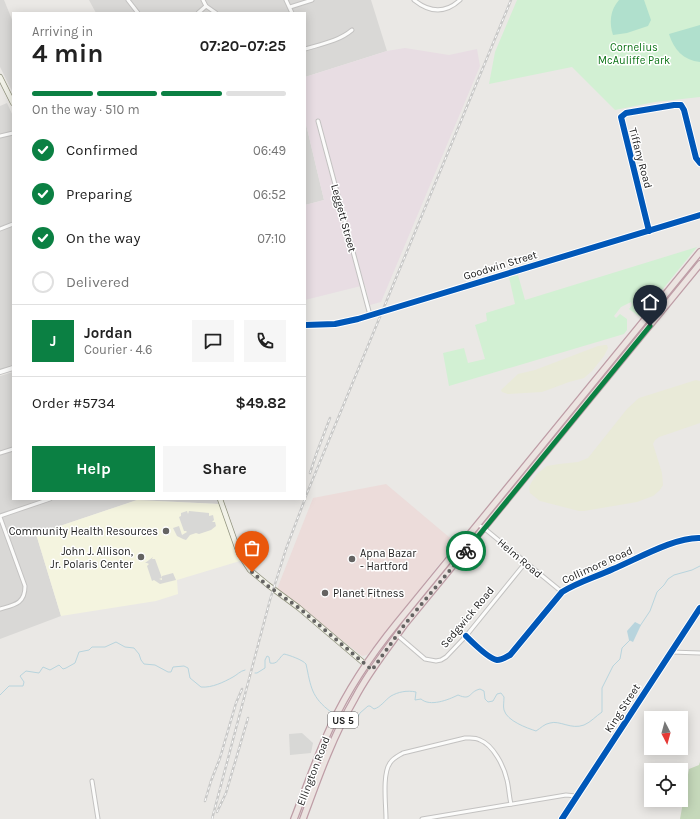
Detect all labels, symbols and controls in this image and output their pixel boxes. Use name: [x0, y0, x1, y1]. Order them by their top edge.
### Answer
text: Arriving in: [32, 24, 93, 39]
text: 07:20–07:25: [200, 37, 286, 55]
text: 4 min: [32, 38, 103, 69]
park label: Cornelius McAuliffe Park: [598, 41, 670, 67]
text: On the way · 510 m: [32, 102, 140, 117]
street label: Tiffany Road: [626, 126, 655, 190]
icon: check: [32, 139, 54, 161]
text: Confirmed: [66, 141, 138, 159]
text: 06:49: [253, 143, 286, 158]
icon: check: [32, 183, 54, 205]
street label: Leggett Street: [328, 183, 359, 254]
text: Preparing: [66, 185, 132, 203]
text: 06:52: [253, 187, 286, 202]
icon: check: [32, 227, 54, 249]
text: On the way: [66, 229, 140, 247]
text: 07:10: [257, 231, 286, 246]
street label: Goodwin Street: [462, 248, 539, 283]
text: Delivered: [66, 273, 130, 291]
pin: [633, 285, 667, 326]
icon: home: [639, 291, 661, 313]
button: chat: [192, 320, 234, 362]
button: phone: [244, 320, 286, 362]
text: Jordan: [84, 324, 132, 342]
text: J: [50, 332, 56, 350]
text: Courier · 4.6: [84, 342, 152, 357]
text: Order #5734: [32, 394, 115, 412]
text: $49.82: [236, 394, 286, 412]
button: Help: [32, 446, 155, 492]
button: Share: [163, 446, 286, 492]
place label: Community Health Resources: [9, 525, 158, 538]
marker: Community Health Resources: [161, 526, 171, 536]
pin: [235, 531, 269, 572]
courier: [446, 531, 486, 571]
street label: Helm Road: [495, 536, 545, 581]
icon: bag: [241, 537, 263, 559]
icon: bike: [455, 540, 477, 562]
street label: Collimore Road: [560, 544, 635, 587]
place label: John J. Allison, Jr. Polaris Center: [50, 545, 133, 571]
place label: Apna Bazar - Hartford: [360, 547, 416, 573]
marker: John J. Allison, Jr. Polaris Center: [136, 552, 146, 562]
marker: Apna Bazar - Hartford: [347, 554, 357, 564]
street label: Sedgwick Road: [438, 584, 497, 651]
place label: Planet Fitness: [333, 587, 405, 600]
marker: Planet Fitness: [320, 588, 330, 598]
street label: King Street: [602, 681, 643, 735]
north arrow: [644, 711, 688, 755]
map controls: [644, 711, 688, 807]
road number: US 5: [328, 712, 358, 728]
street label: Ellington Road: [294, 735, 333, 808]
button: locate: [644, 763, 688, 807]

